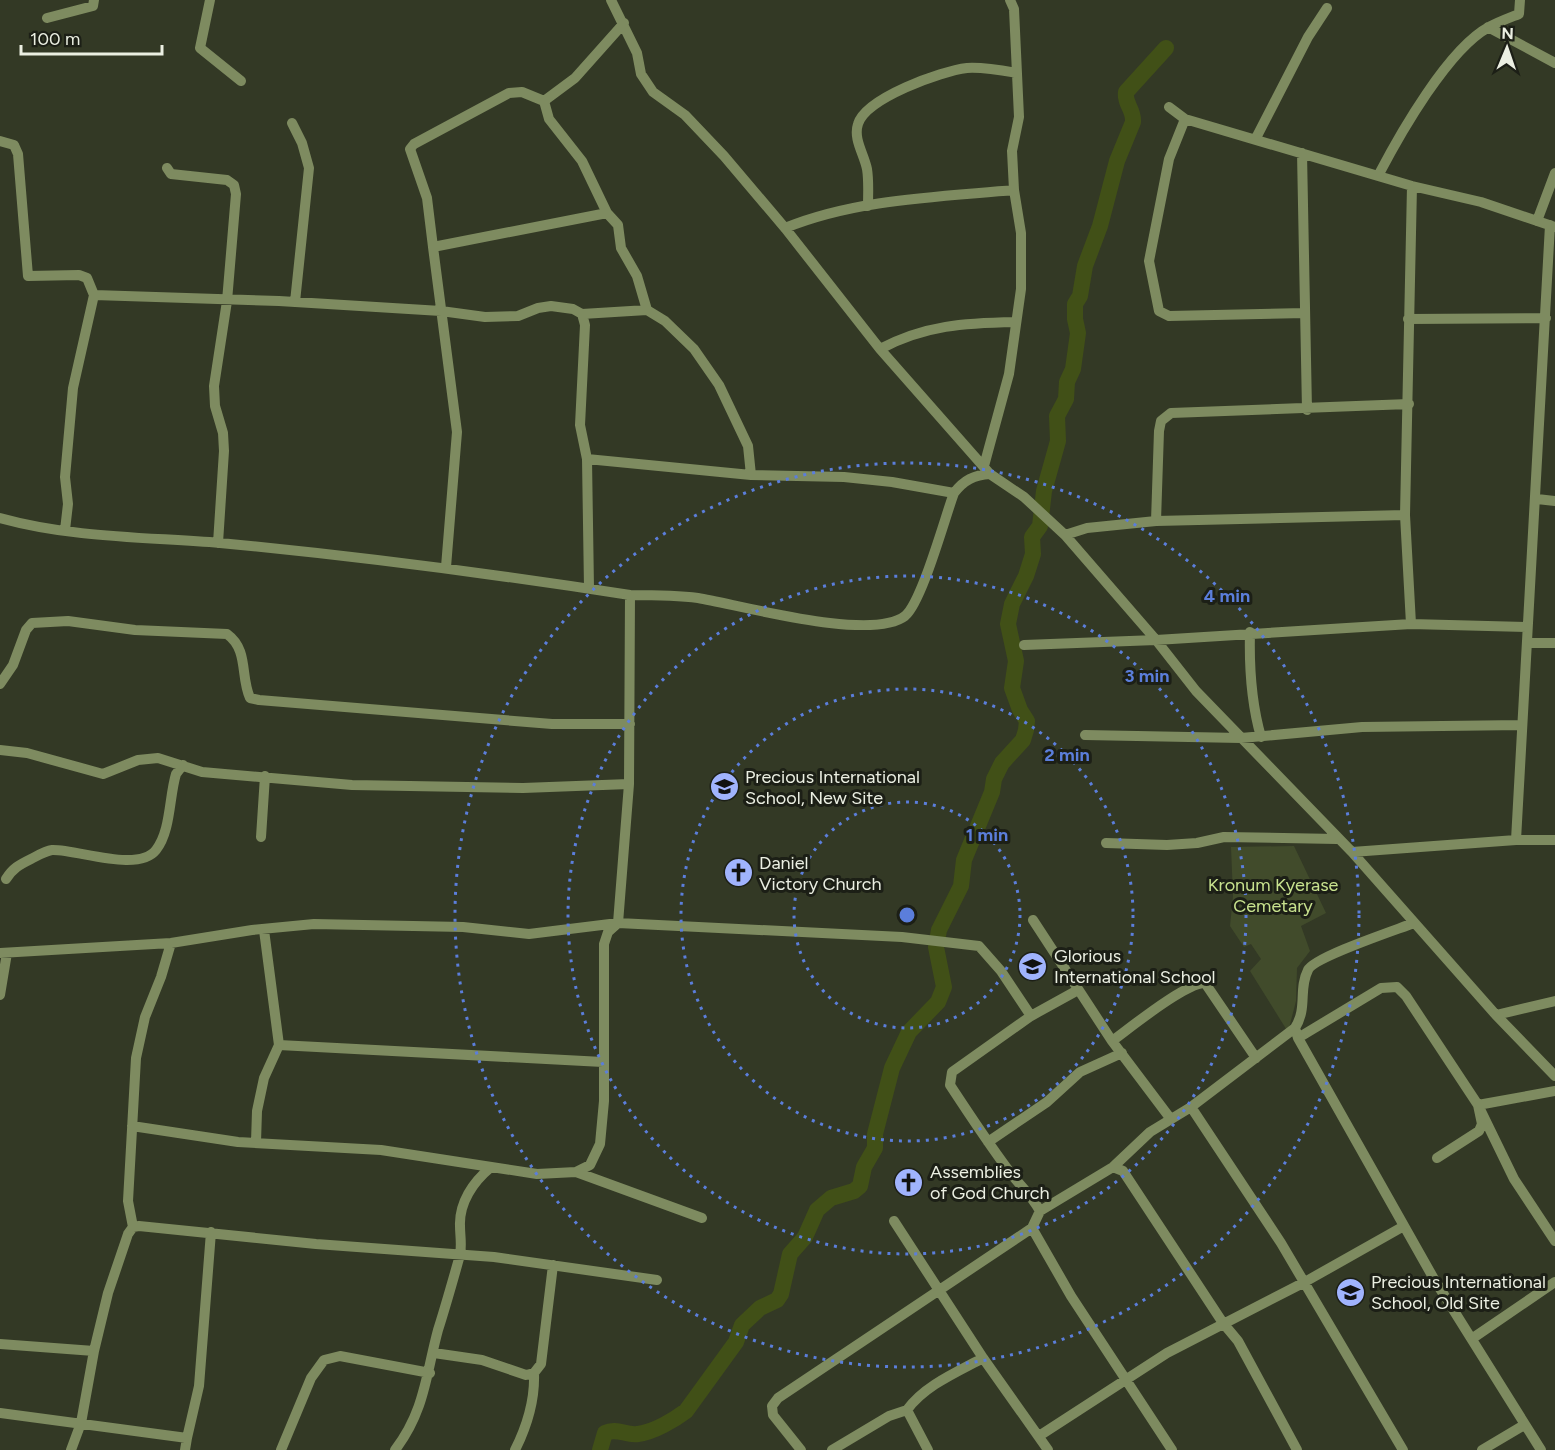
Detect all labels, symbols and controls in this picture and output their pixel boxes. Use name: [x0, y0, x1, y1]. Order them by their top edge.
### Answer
scale bar: [21, 18, 162, 56]
north arrow: [1477, 18, 1537, 78]
text: N: [1501, 24, 1514, 43]
text: 100 m: [30, 28, 80, 50]
text: 4 min: [1204, 585, 1250, 607]
text: 3 min: [1125, 665, 1169, 687]
text: 2 min: [1044, 744, 1090, 766]
place label: Precious International School, New Site: [745, 766, 920, 809]
school or university icon: Precious International School, New Site: [708, 771, 740, 803]
text: 1 min: [966, 824, 1008, 846]
place label: Daniel Victory Church: [759, 852, 882, 895]
church icon: Daniel Victory Church: [722, 857, 754, 889]
park label: Kronum Kyerase Cemetary: [1208, 874, 1339, 917]
centre of rings: [897, 905, 917, 925]
place label: Glorious International School: [1054, 945, 1216, 988]
school or university icon: Glorious International School: [1017, 950, 1049, 982]
place label: Assemblies of God Church: [930, 1161, 1050, 1204]
church icon: Assemblies of God Church: [893, 1166, 925, 1198]
place label: Precious International School, Old Site: [1371, 1271, 1546, 1314]
school or university icon: Precious International School, Old Site: [1334, 1276, 1366, 1308]

